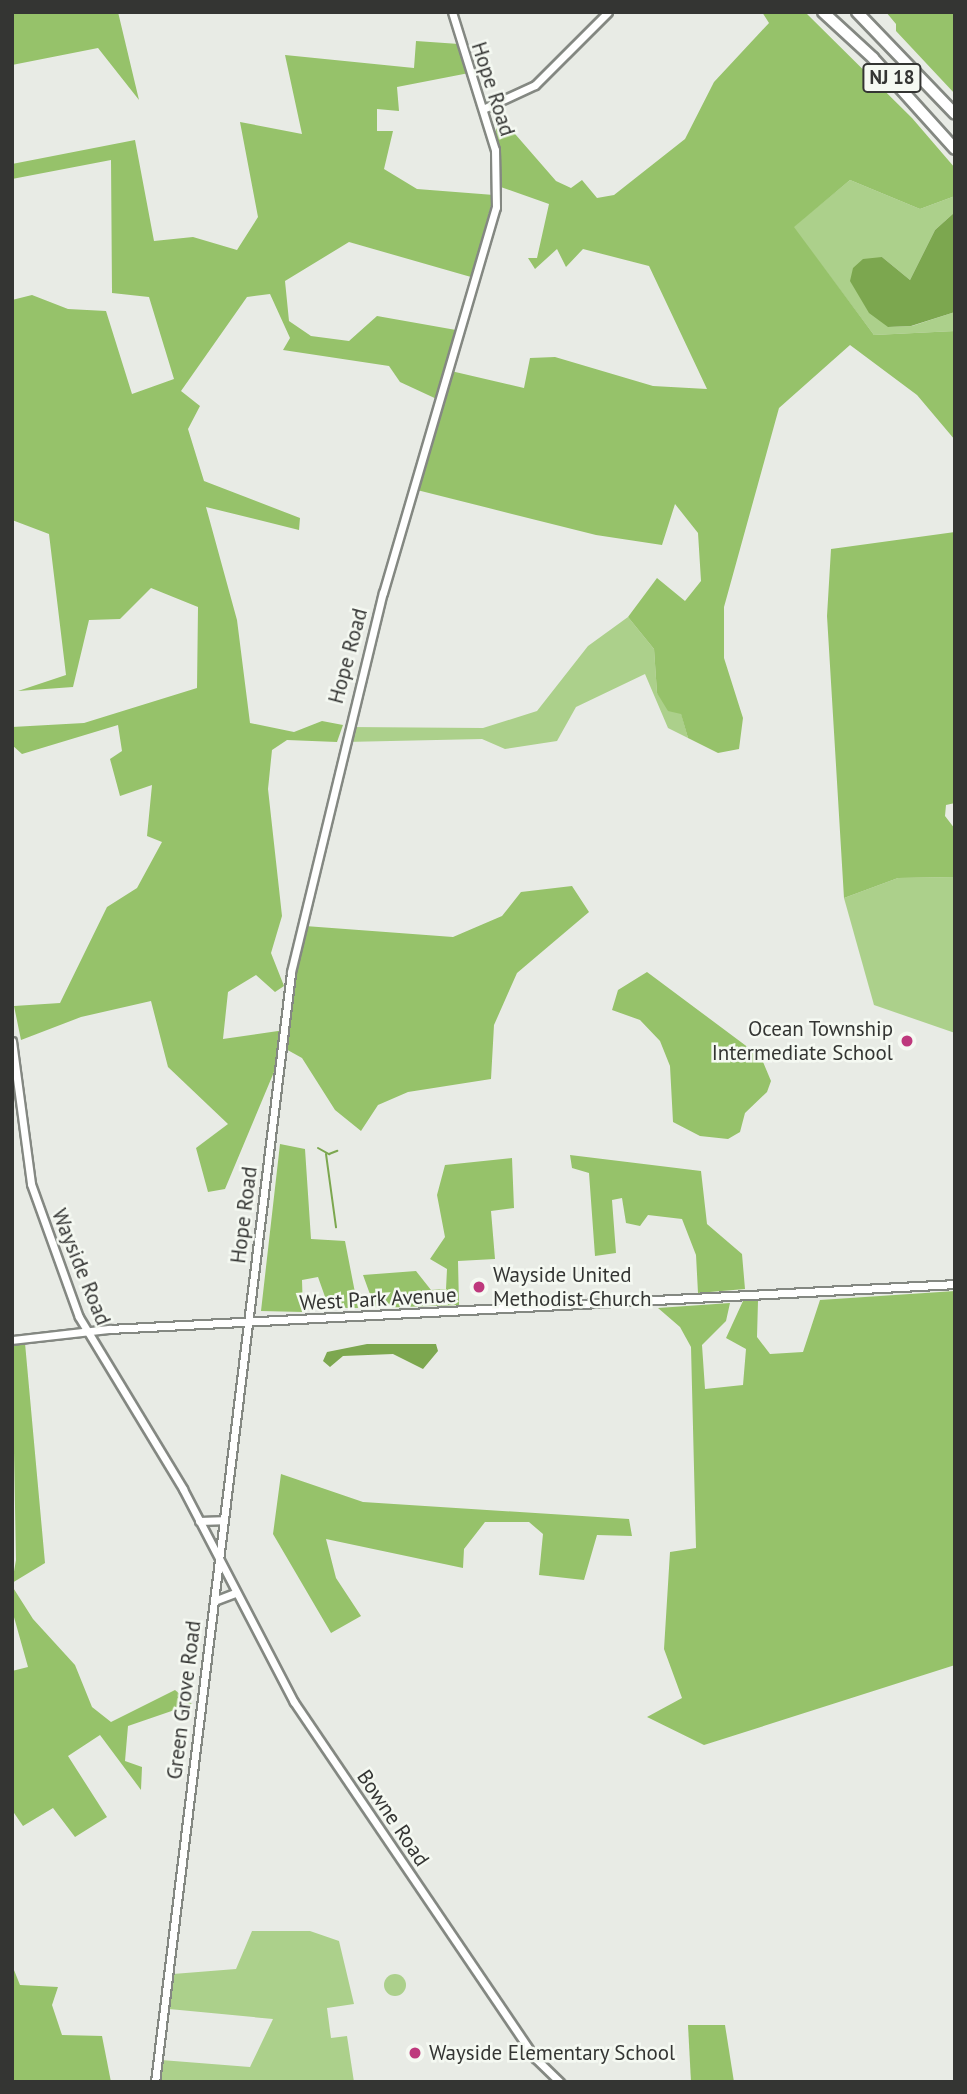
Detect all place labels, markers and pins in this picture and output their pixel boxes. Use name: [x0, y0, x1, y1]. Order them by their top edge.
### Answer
place label: Ocean Township Intermediate School: [712, 1016, 893, 1066]
marker: Ocean Township Intermediate School: [899, 1033, 915, 1049]
place label: Wayside United Methodist Church: [493, 1262, 652, 1312]
marker: Wayside United Methodist Church: [471, 1279, 487, 1295]
place label: Wayside Elementary School: [429, 2040, 676, 2066]
marker: Wayside Elementary School: [407, 2045, 423, 2061]

